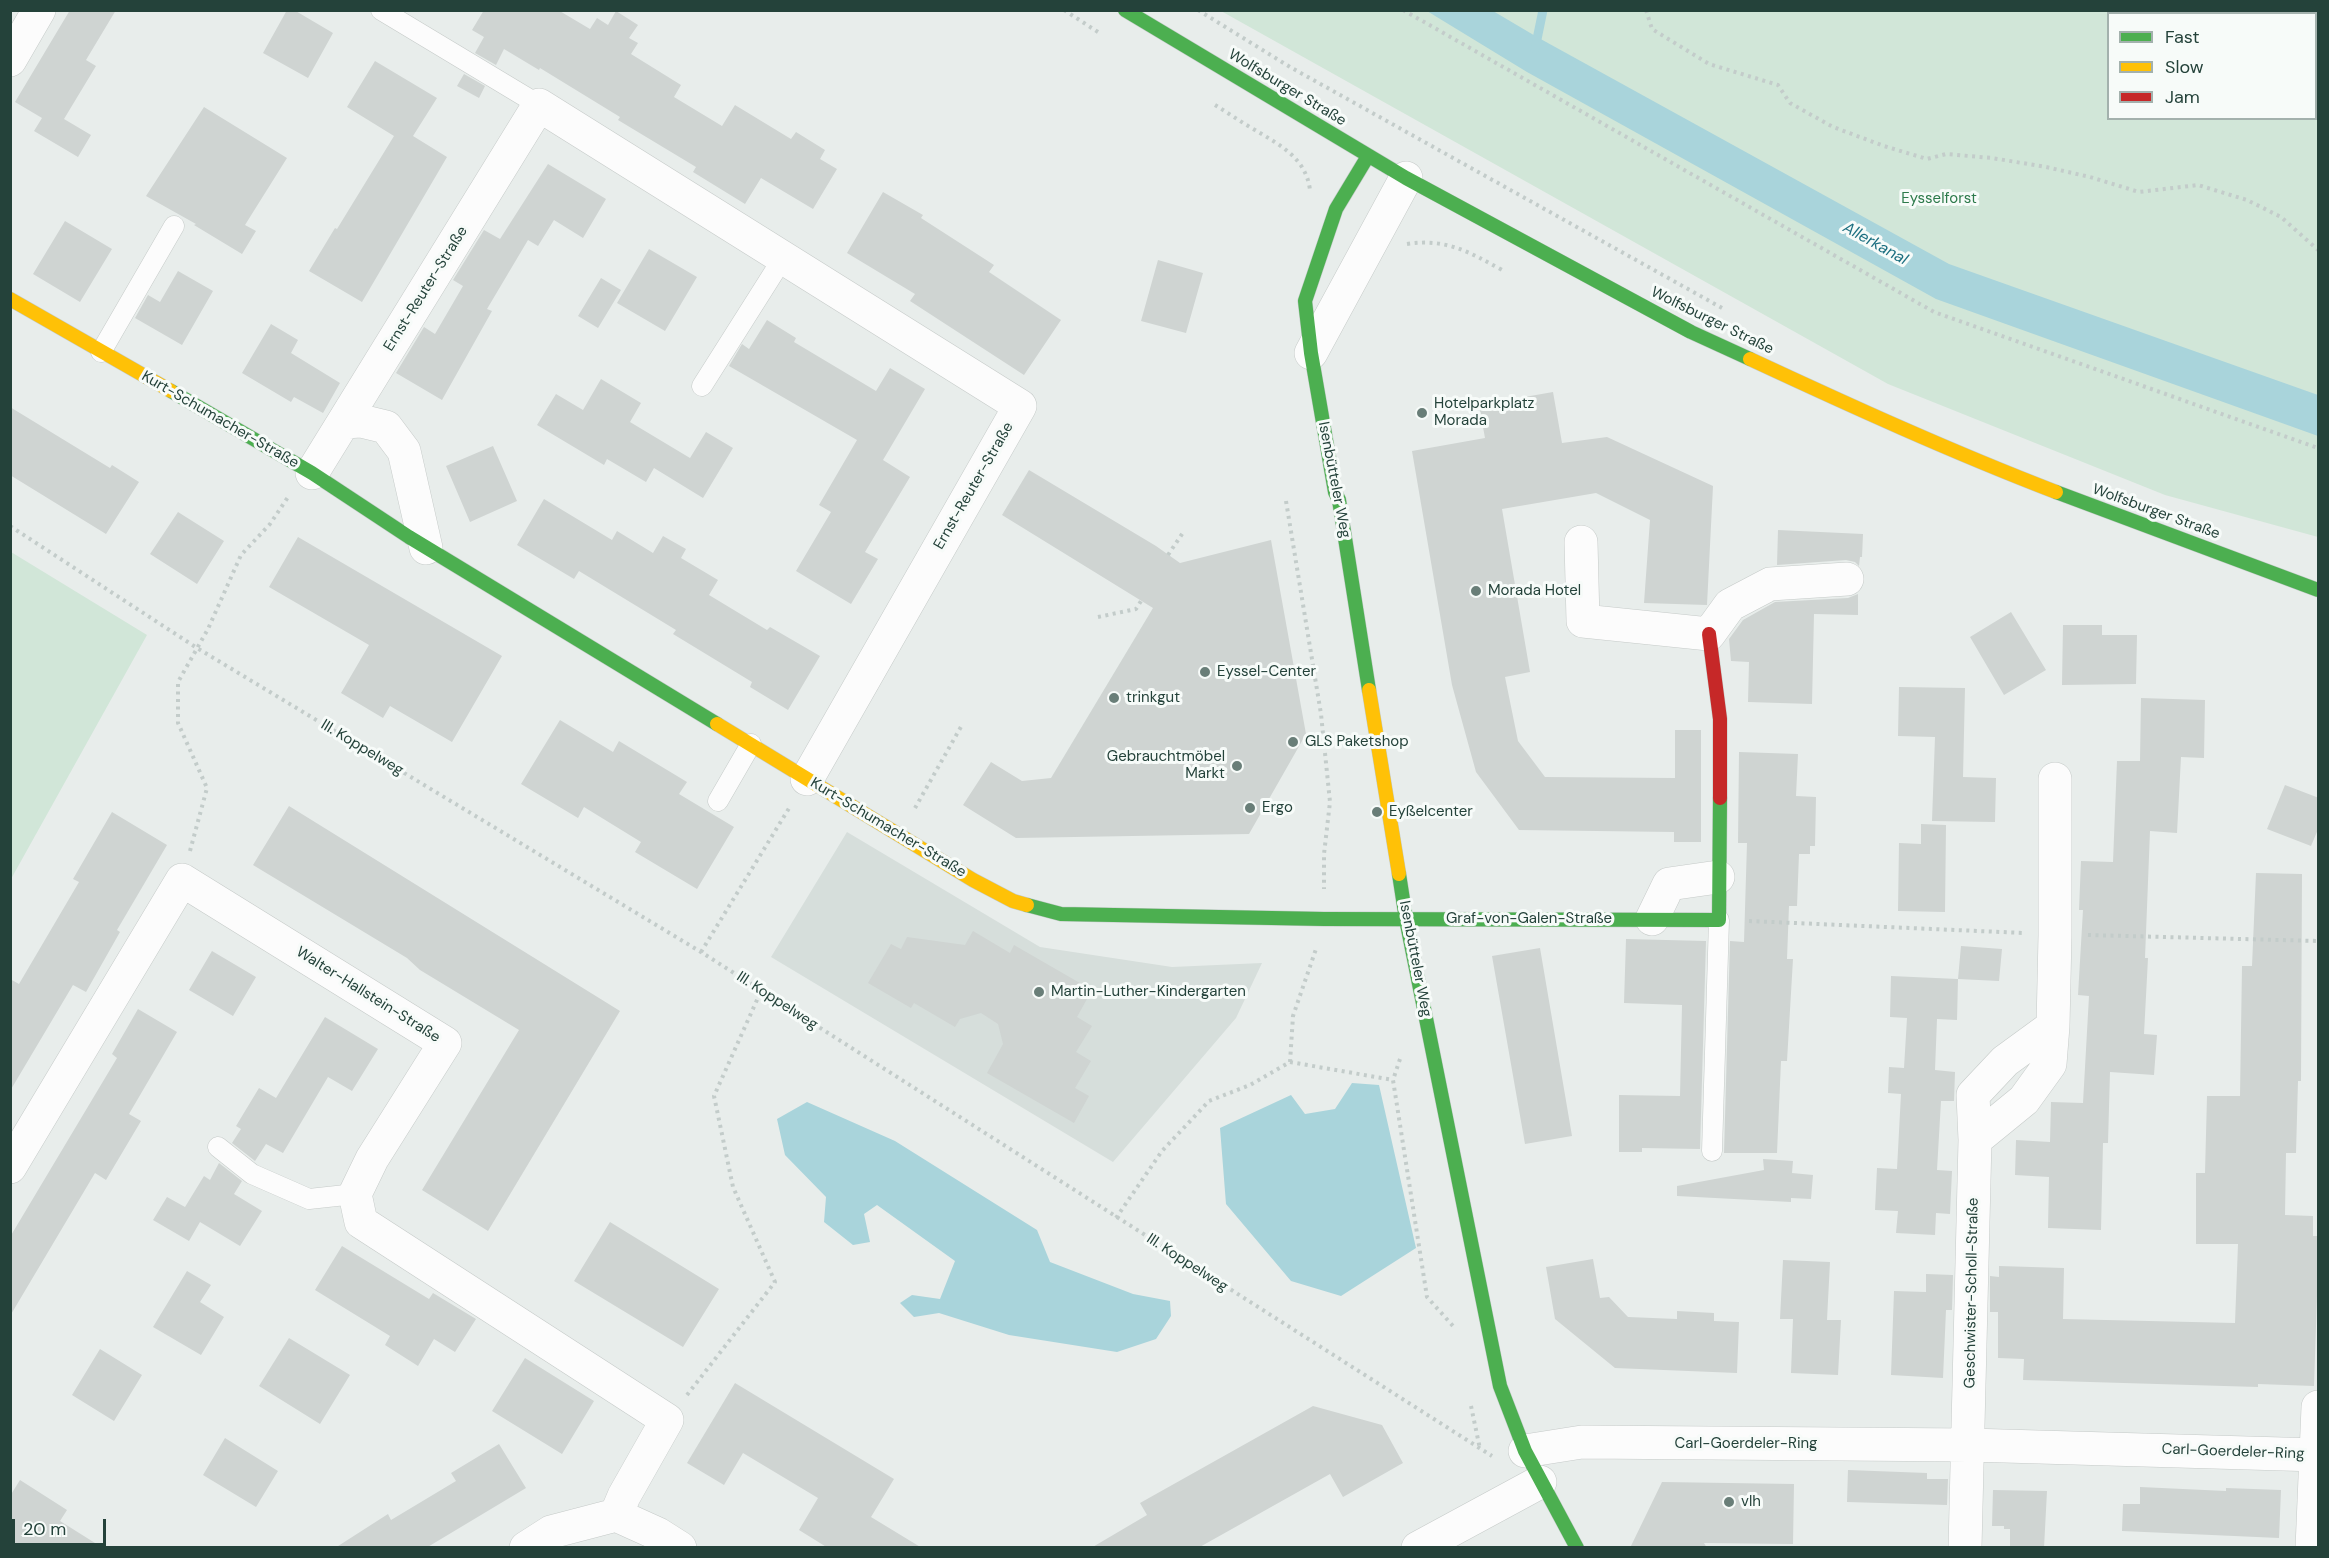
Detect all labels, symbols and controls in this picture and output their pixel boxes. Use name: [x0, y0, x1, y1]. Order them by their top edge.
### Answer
legend: [2107, 12, 2317, 120]
text: Fast: [2165, 25, 2200, 49]
street label: Wolfsburger Straße: [1225, 46, 1349, 130]
text: Slow: [2165, 55, 2204, 79]
text: Jam: [2165, 85, 2200, 109]
park label: Eysselforst: [1901, 190, 1977, 208]
water label: Allerkanal: [1839, 218, 1911, 270]
street label: Ernst-Reuter-Straße: [380, 223, 472, 355]
street label: Wolfsburger Straße: [1648, 283, 1776, 359]
street label: Kurt-Schumacher-Straße: [138, 368, 302, 472]
place label: Hotelparkplatz Morada: [1434, 395, 1534, 430]
marker: Hotelparkplatz Morada: [1415, 406, 1429, 420]
street label: Ernst-Reuter-Straße: [930, 419, 1018, 553]
street label: Isenbütteler Weg: [1314, 420, 1354, 540]
street label: Wolfsburger Straße: [2090, 481, 2222, 543]
place label: Morada Hotel: [1488, 582, 1581, 600]
marker: Morada Hotel: [1469, 584, 1483, 598]
place label: Eyssel-Center: [1217, 663, 1316, 681]
marker: Eyssel-Center: [1198, 665, 1212, 679]
place label: trinkgut: [1126, 689, 1180, 707]
marker: trinkgut: [1107, 691, 1121, 705]
street label: III. Koppelweg: [317, 716, 407, 780]
place label: GLS Paketshop: [1305, 733, 1409, 751]
marker: GLS Paketshop: [1286, 735, 1300, 749]
place label: Gebrauchtmöbel Markt: [1107, 748, 1225, 783]
marker: Gebrauchtmöbel Markt: [1230, 759, 1244, 773]
street label: Kurt-Schumacher-Straße: [807, 774, 969, 882]
place label: Ergo: [1262, 799, 1293, 817]
marker: Ergo: [1243, 801, 1257, 815]
place label: Eyßelcenter: [1389, 803, 1473, 821]
marker: Eyßelcenter: [1370, 805, 1384, 819]
street label: Isenbütteler Weg: [1395, 899, 1435, 1019]
street label: Graf-von-Galen-Straße: [1446, 910, 1612, 928]
street label: Walter-Hallstein-Straße: [293, 943, 443, 1047]
street label: III. Koppelweg: [733, 968, 821, 1034]
place label: Martin-Luther-Kindergarten: [1051, 983, 1246, 1001]
marker: Martin-Luther-Kindergarten: [1032, 985, 1046, 999]
street label: Geschwister-Scholl-Straße: [1961, 1197, 1983, 1389]
street label: III. Koppelweg: [1143, 1230, 1231, 1296]
street label: Carl-Goerdeler-Ring: [1675, 1435, 1817, 1453]
street label: Carl-Goerdeler-Ring: [2161, 1441, 2305, 1463]
place label: vlh: [1741, 1493, 1761, 1511]
marker: vlh: [1722, 1495, 1736, 1509]
scale bar: [15, 1507, 110, 1545]
text: 20 m: [23, 1517, 66, 1541]

